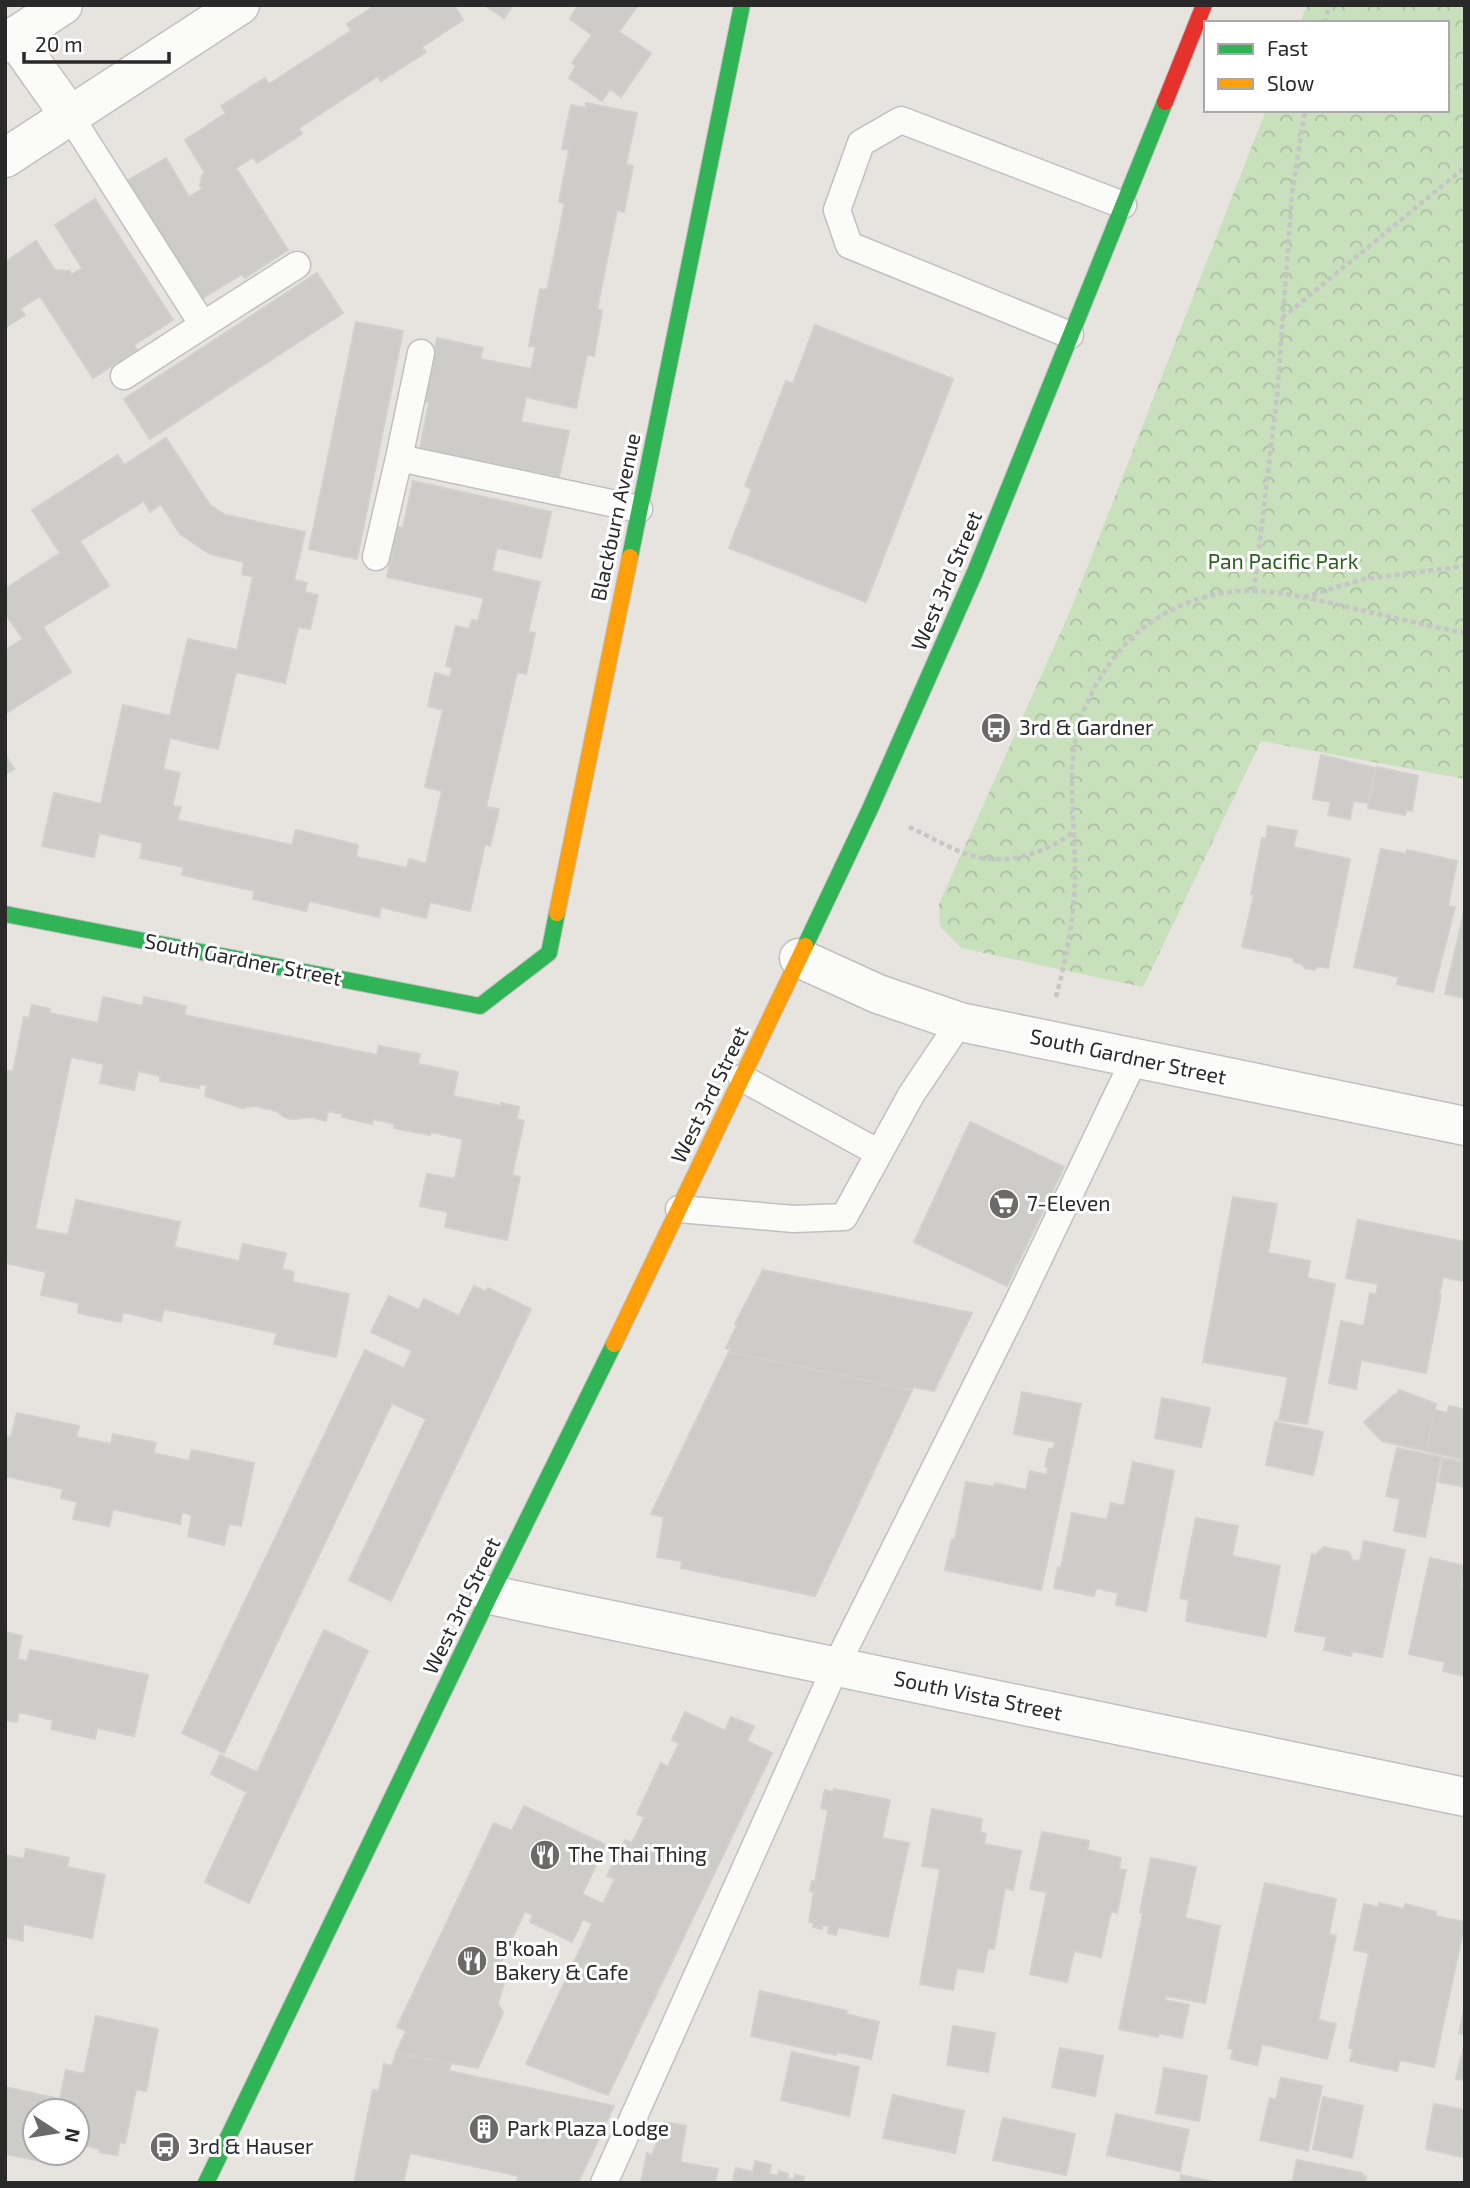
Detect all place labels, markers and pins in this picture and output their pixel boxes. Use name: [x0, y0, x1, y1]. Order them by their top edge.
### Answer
bus stop icon: 3rd & Gardner: [979, 711, 1013, 745]
place label: 3rd & Gardner: [1019, 714, 1154, 739]
supermarket icon: 7-Eleven: [987, 1187, 1021, 1221]
place label: 7-Eleven: [1027, 1190, 1110, 1215]
restaurant icon: The Thai Thing: [528, 1838, 562, 1872]
place label: The Thai Thing: [568, 1841, 707, 1866]
place label: B'koah Bakery & Cafe: [495, 1935, 628, 1984]
restaurant icon: B'koah Bakery & Cafe: [455, 1944, 489, 1978]
building icon: Park Plaza Lodge: [467, 2112, 501, 2146]
place label: Park Plaza Lodge: [507, 2115, 669, 2140]
bus stop icon: 3rd & Hauser: [148, 2130, 182, 2164]
place label: 3rd & Hauser: [188, 2133, 314, 2158]

